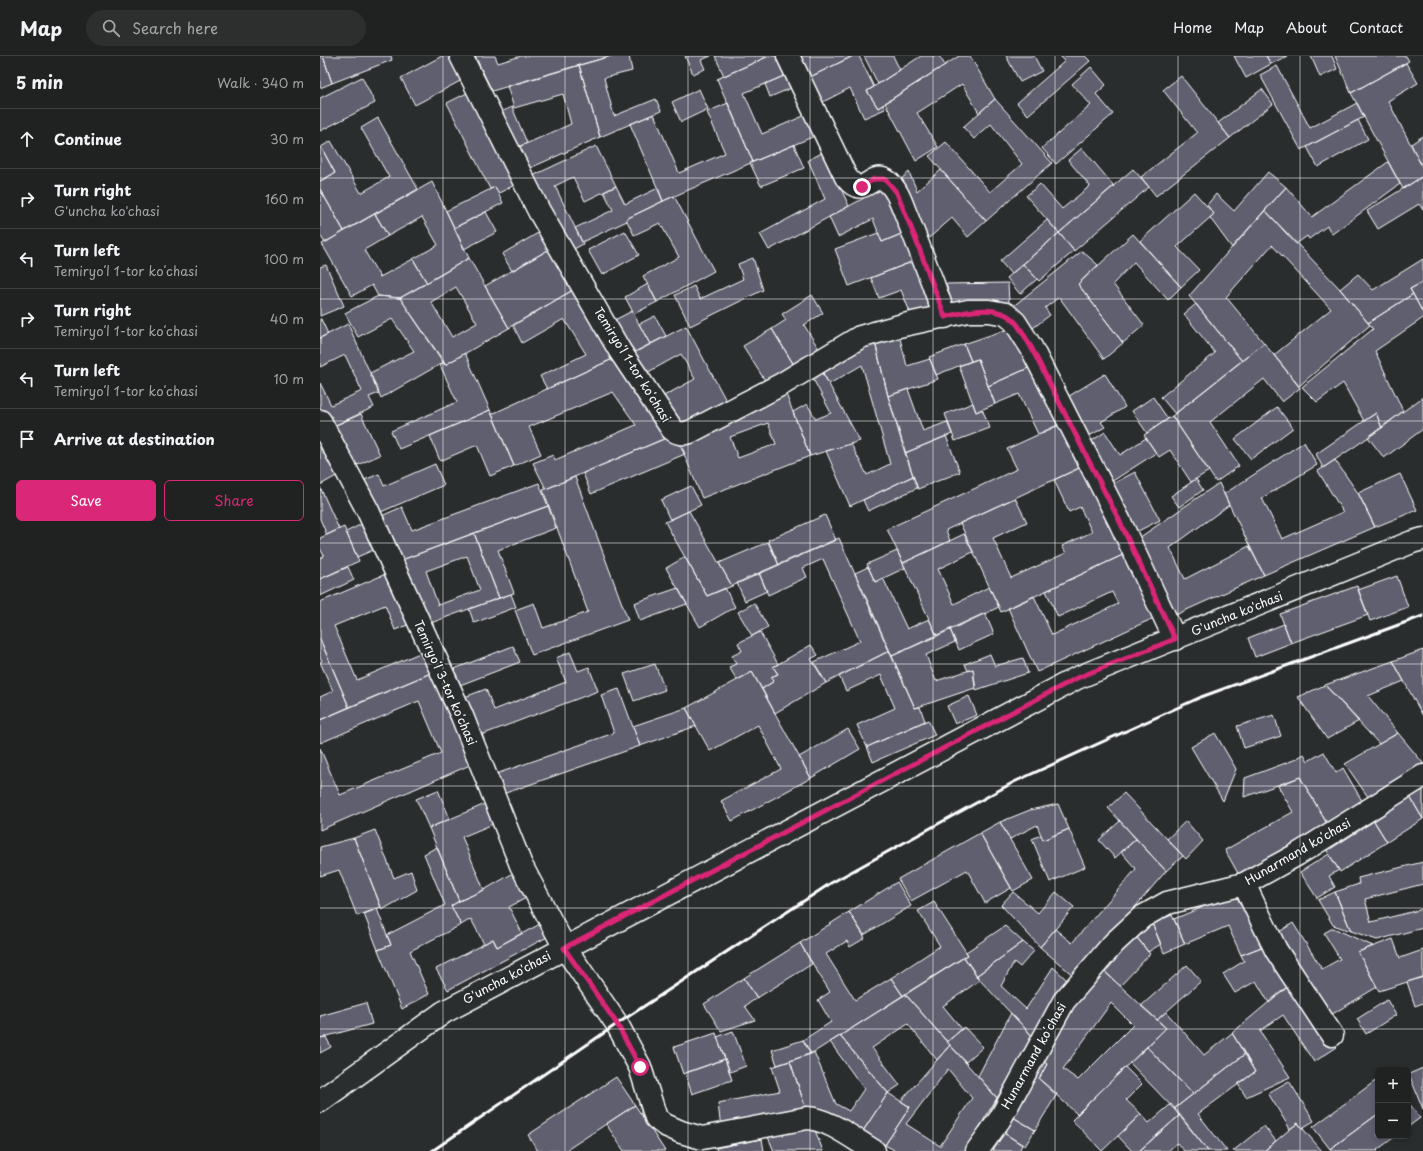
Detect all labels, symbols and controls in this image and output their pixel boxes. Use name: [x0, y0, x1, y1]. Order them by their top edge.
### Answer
search box: [86, 10, 366, 46]
text: Map: [20, 14, 62, 42]
text: Search here: [132, 16, 218, 39]
icon: search: [100, 17, 122, 39]
text: Home: [1173, 17, 1212, 38]
text: Map: [1234, 17, 1264, 38]
text: About: [1286, 17, 1327, 38]
text: Contact: [1349, 17, 1403, 38]
text: 5 min: [16, 69, 63, 95]
text: Walk · 340 m: [217, 73, 304, 92]
text: Continue: [54, 127, 122, 150]
icon: ahead: [16, 128, 38, 150]
text: 30 m: [270, 129, 304, 148]
text: Turn right: [54, 178, 131, 201]
route end: [853, 178, 871, 196]
icon: right: [16, 188, 38, 210]
text: 160 m: [265, 189, 304, 208]
text: G'uncha ko'chasi: [54, 201, 160, 220]
text: Turn left: [54, 238, 120, 261]
icon: left: [16, 248, 38, 270]
text: 100 m: [264, 249, 304, 268]
text: Temiryoʻl 1-tor koʻchasi: [54, 261, 198, 280]
text: Turn right: [54, 298, 131, 321]
street label: Temiryoʻl 1-tor koʻchasi: [590, 303, 676, 426]
icon: right: [16, 308, 38, 330]
text: 40 m: [270, 309, 304, 328]
text: Temiryoʻl 1-tor koʻchasi: [54, 321, 198, 340]
text: Turn left: [54, 358, 120, 381]
icon: left: [16, 368, 38, 390]
text: 10 m: [274, 369, 304, 388]
text: Temiryoʻl 1-tor koʻchasi: [54, 381, 198, 400]
text: Arrive at destination: [54, 427, 215, 450]
icon: arrive: [16, 428, 38, 450]
button: Save: [16, 480, 156, 521]
button: Share: [164, 480, 304, 521]
street label: G'uncha ko'chasi: [1188, 586, 1285, 640]
street label: Temiryoʻl 3-tor koʻchasi: [410, 617, 482, 748]
street label: Hunarmand koʻchasi: [1241, 813, 1354, 889]
street label: G'uncha ko'chasi: [459, 946, 554, 1008]
street label: Hunarmand koʻchasi: [996, 999, 1070, 1112]
route start: [631, 1058, 649, 1076]
map controls: [1375, 1067, 1411, 1139]
button: +: [1375, 1067, 1411, 1103]
button: −: [1375, 1103, 1411, 1139]

